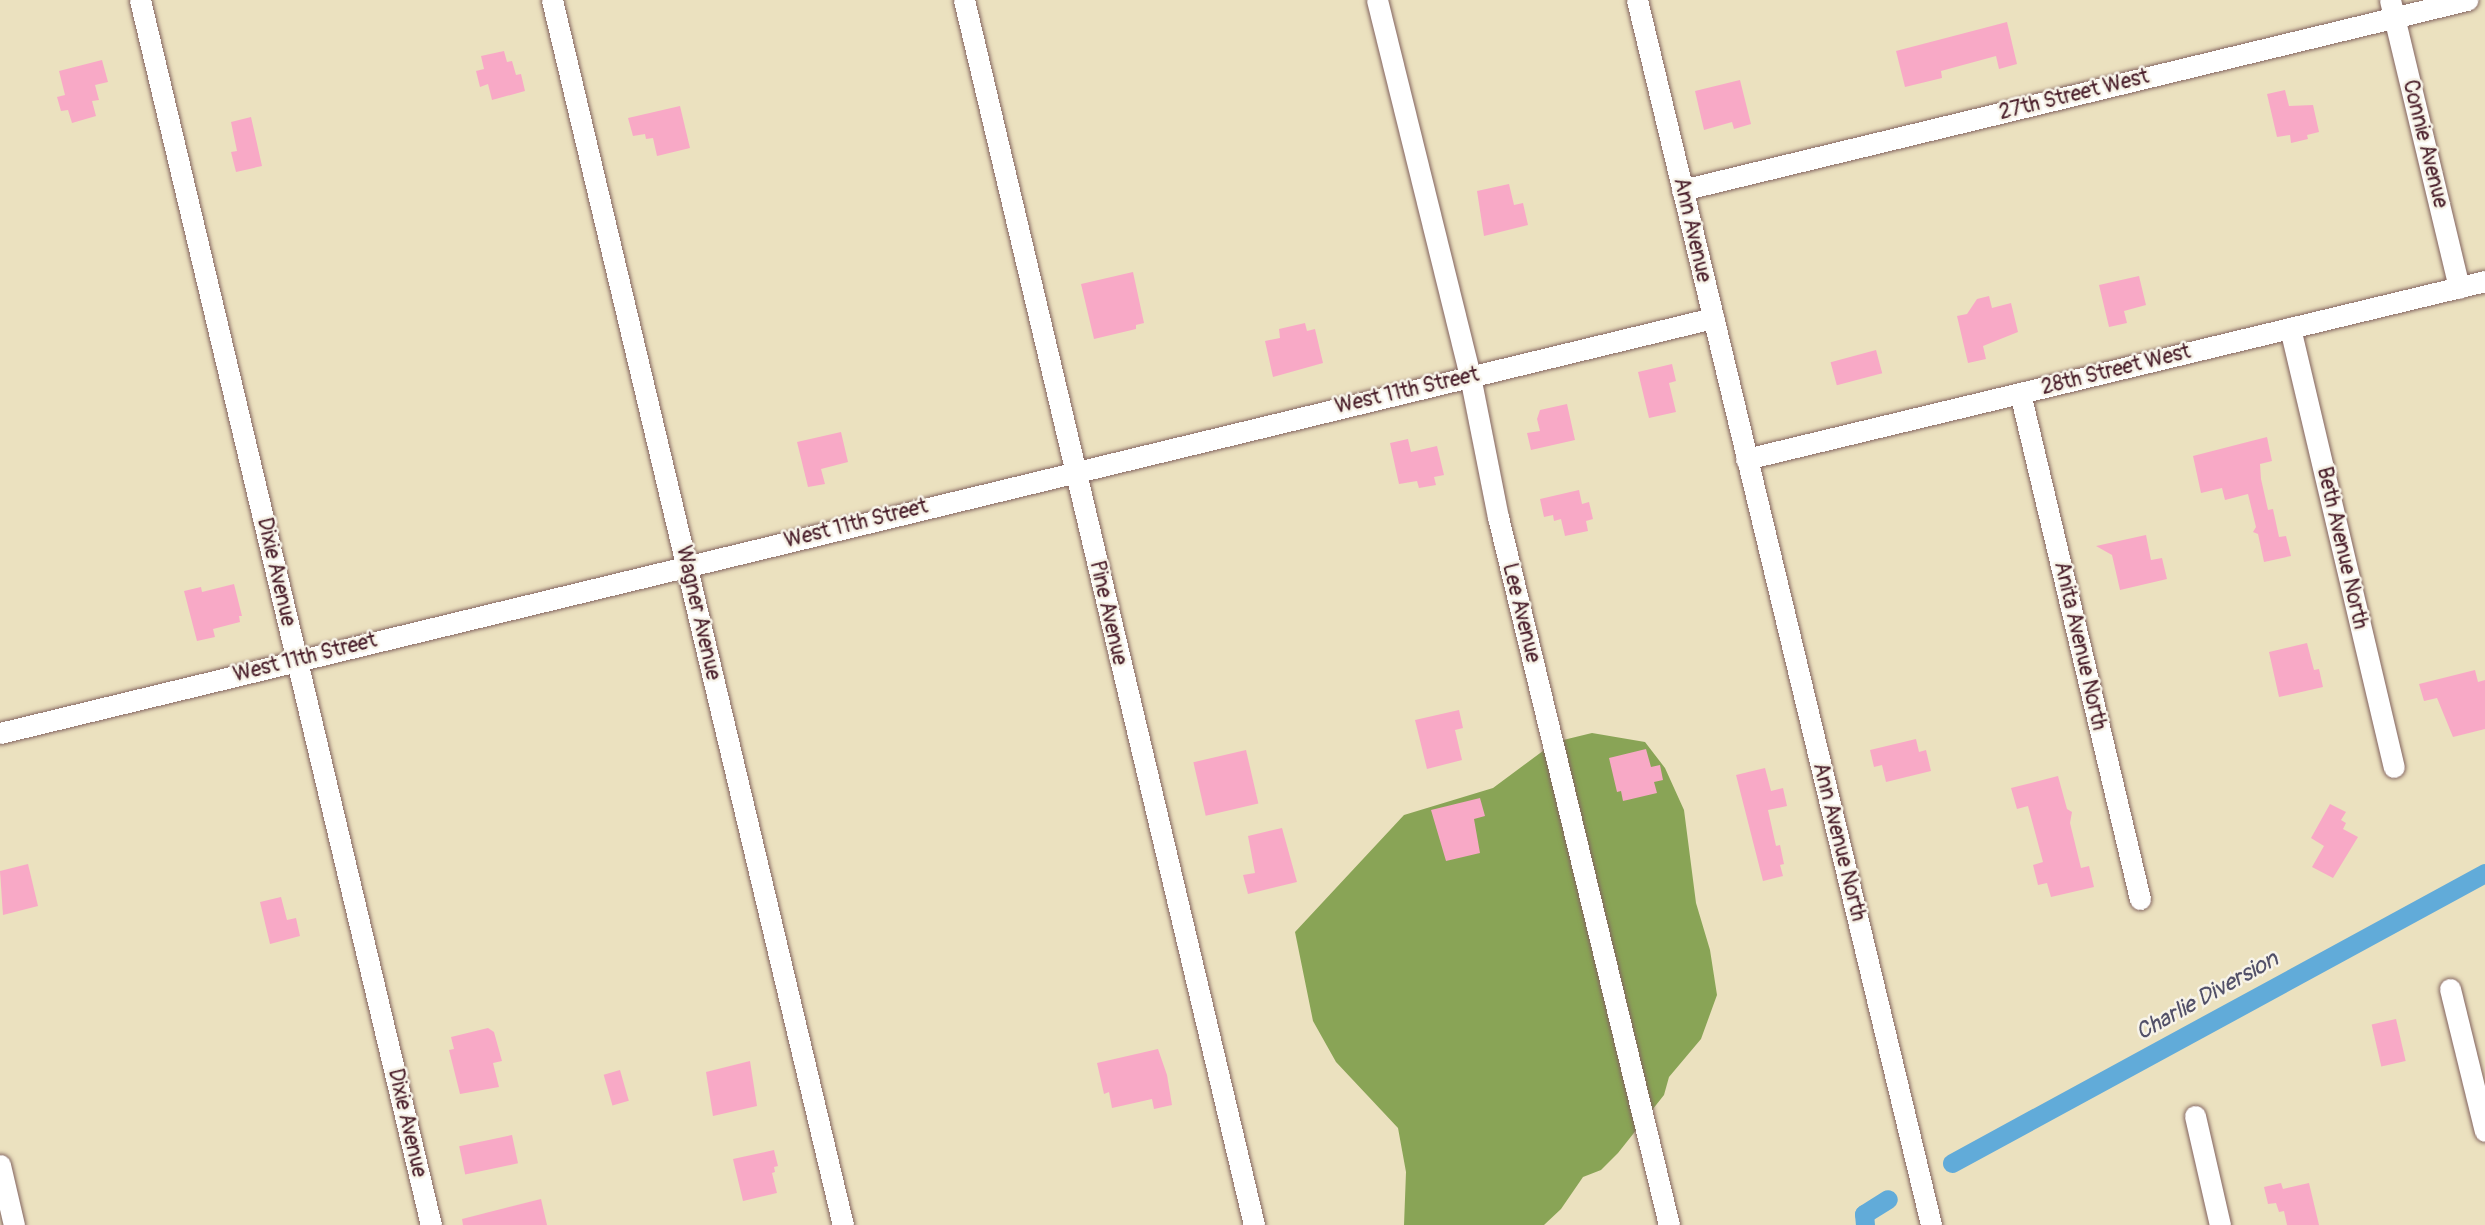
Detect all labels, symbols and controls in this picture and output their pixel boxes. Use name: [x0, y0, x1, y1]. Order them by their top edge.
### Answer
street label: 27th Street West: [1997, 64, 2151, 126]
street label: Connie Avenue: [2397, 77, 2453, 211]
street label: Ann Avenue: [1668, 175, 1716, 285]
street label: 28th Street West: [2039, 339, 2193, 401]
street label: West 11th Street: [1333, 362, 1481, 420]
street label: Beth Avenue North: [2311, 465, 2373, 631]
street label: West 11th Street: [782, 494, 930, 554]
street label: Dixie Avenue: [251, 515, 301, 629]
street label: Wagner Avenue: [670, 543, 726, 683]
street label: Pine Avenue: [1084, 558, 1132, 668]
street label: Anita Avenue North: [2048, 559, 2112, 733]
street label: Lee Avenue: [1496, 561, 1546, 665]
street label: West 11th Street: [231, 628, 379, 688]
street label: Ann Avenue North: [1807, 760, 1871, 924]
water label: Charlie Diversion: [2131, 946, 2283, 1046]
street label: Dixie Avenue: [382, 1066, 432, 1180]

